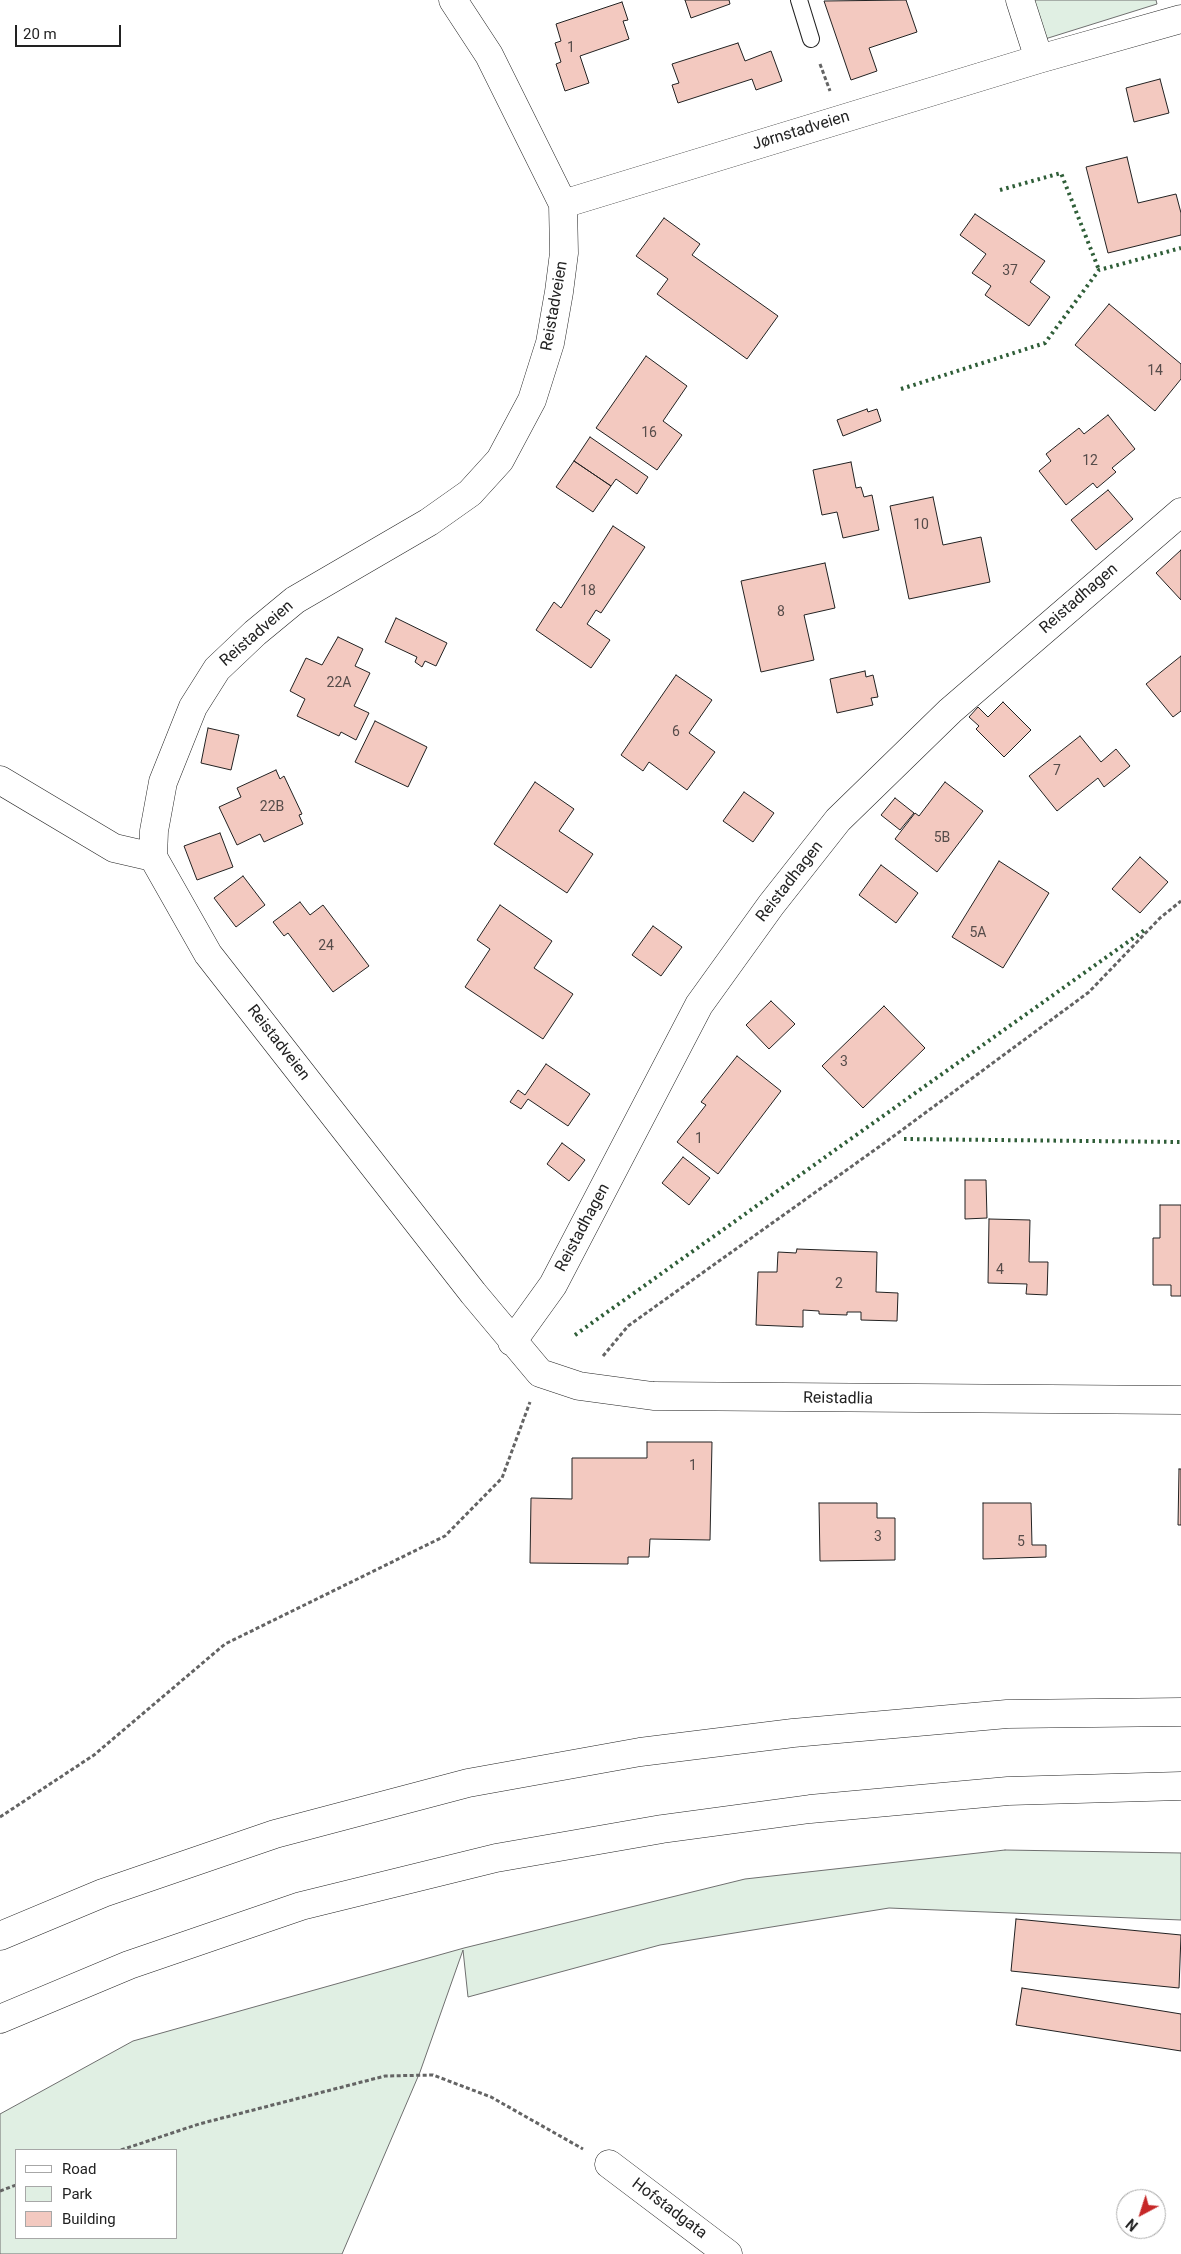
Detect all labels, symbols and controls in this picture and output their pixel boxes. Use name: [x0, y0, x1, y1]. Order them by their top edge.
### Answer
scale bar: [18, 15, 124, 47]
text: 20 m: [23, 25, 57, 43]
house number: 1: [567, 40, 575, 56]
street label: Jørnstadveien: [750, 107, 852, 155]
street label: Reistadveien: [538, 260, 572, 352]
house number: 37: [1002, 263, 1018, 279]
house number: 14: [1147, 363, 1163, 379]
house number: 16: [641, 425, 657, 441]
house number: 12: [1082, 453, 1098, 469]
house number: 10: [913, 517, 929, 533]
street label: Reistadhagen: [1036, 560, 1122, 638]
house number: 18: [580, 583, 596, 599]
street label: Reistadveien: [216, 597, 298, 671]
house number: 8: [777, 604, 785, 620]
house number: 22A: [327, 675, 351, 691]
house number: 6: [672, 724, 680, 740]
house number: 7: [1053, 763, 1061, 779]
house number: 22B: [260, 799, 284, 815]
house number: 5B: [934, 830, 950, 846]
street label: Reistadhagen: [752, 838, 828, 926]
house number: 5A: [969, 925, 987, 941]
house number: 24: [318, 938, 334, 954]
street label: Reistadveien: [242, 1001, 314, 1085]
house number: 3: [840, 1054, 848, 1070]
house number: 1: [695, 1131, 703, 1147]
street label: Reistadhagen: [552, 1181, 614, 1275]
house number: 4: [996, 1262, 1004, 1278]
house number: 2: [835, 1276, 843, 1292]
street label: Reistadlia: [803, 1389, 873, 1409]
house number: 1: [689, 1458, 697, 1474]
house number: 3: [874, 1529, 882, 1545]
house number: 5: [1017, 1534, 1025, 1550]
legend: [15, 2149, 178, 2239]
text: Road: [62, 2160, 96, 2178]
street label: Hofstadgata: [628, 2175, 710, 2243]
text: Park: [62, 2185, 92, 2203]
north arrow: [1116, 2189, 1166, 2239]
text: Building: [62, 2210, 116, 2228]
text: N: [1123, 2215, 1141, 2234]

